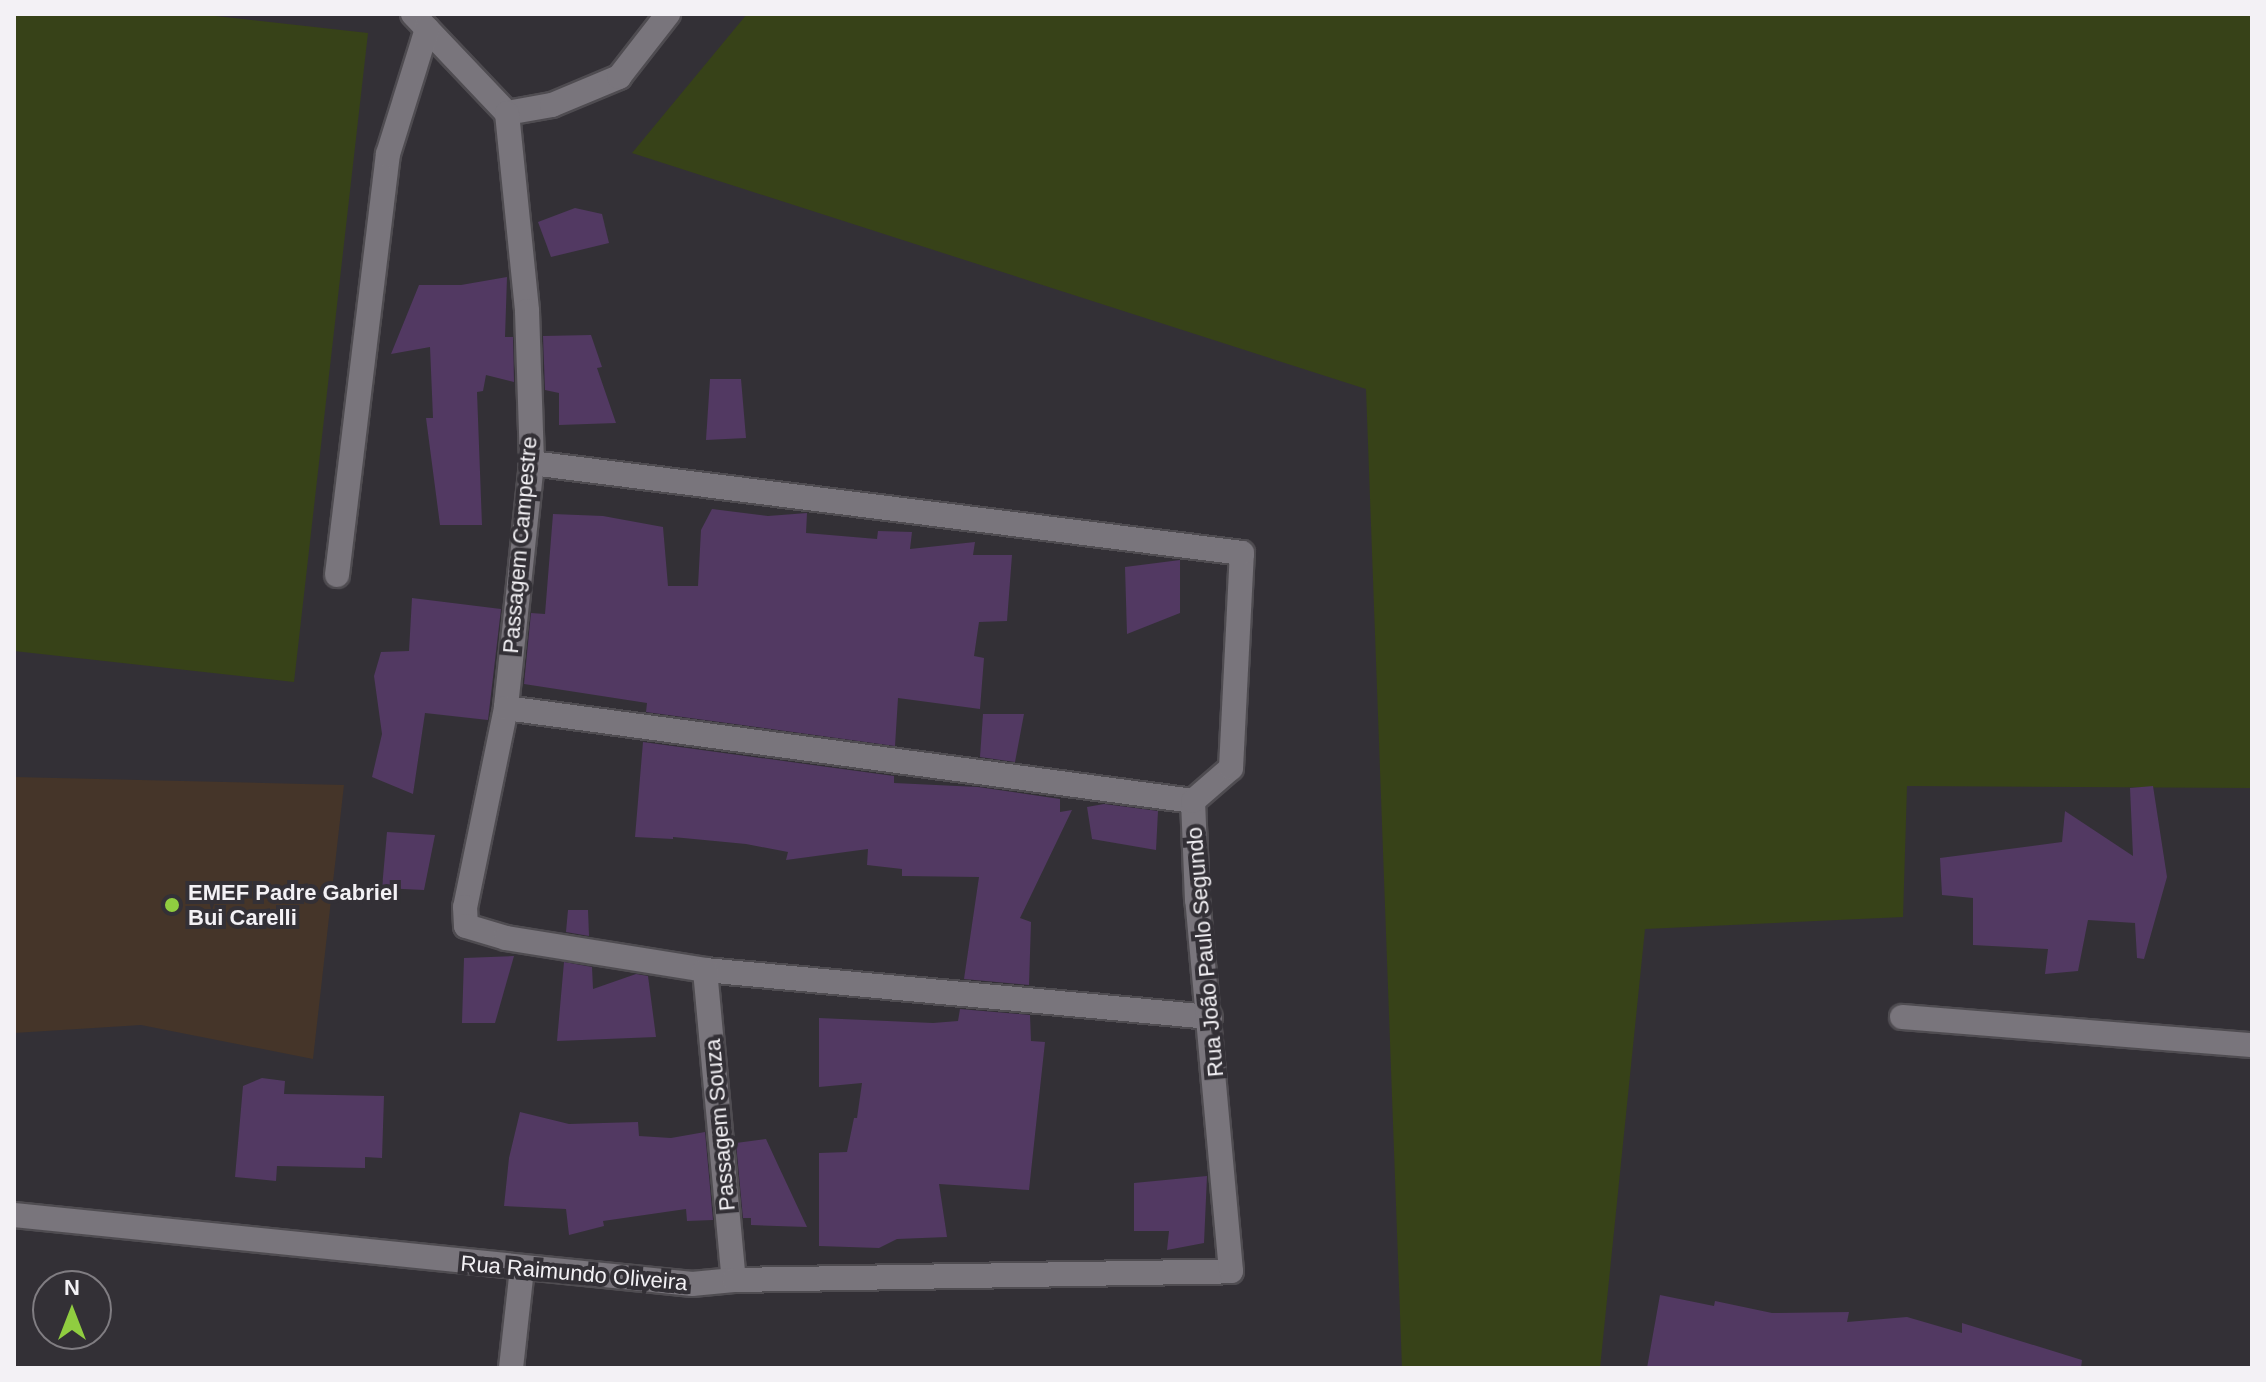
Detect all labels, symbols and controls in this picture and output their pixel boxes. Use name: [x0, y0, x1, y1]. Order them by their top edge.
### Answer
street label: Passagem Campestre: [497, 435, 543, 655]
street label: Rua João Paulo Segundo: [1181, 826, 1229, 1078]
place label: EMEF Padre Gabriel Bui Carelli: [188, 879, 398, 930]
marker: EMEF Padre Gabriel Bui Carelli: [163, 896, 181, 914]
street label: Passagem Souza: [699, 1038, 741, 1212]
street label: Rua Raimundo Oliveira: [460, 1250, 688, 1296]
north arrow: [32, 1270, 112, 1350]
text: N: [64, 1275, 80, 1300]

